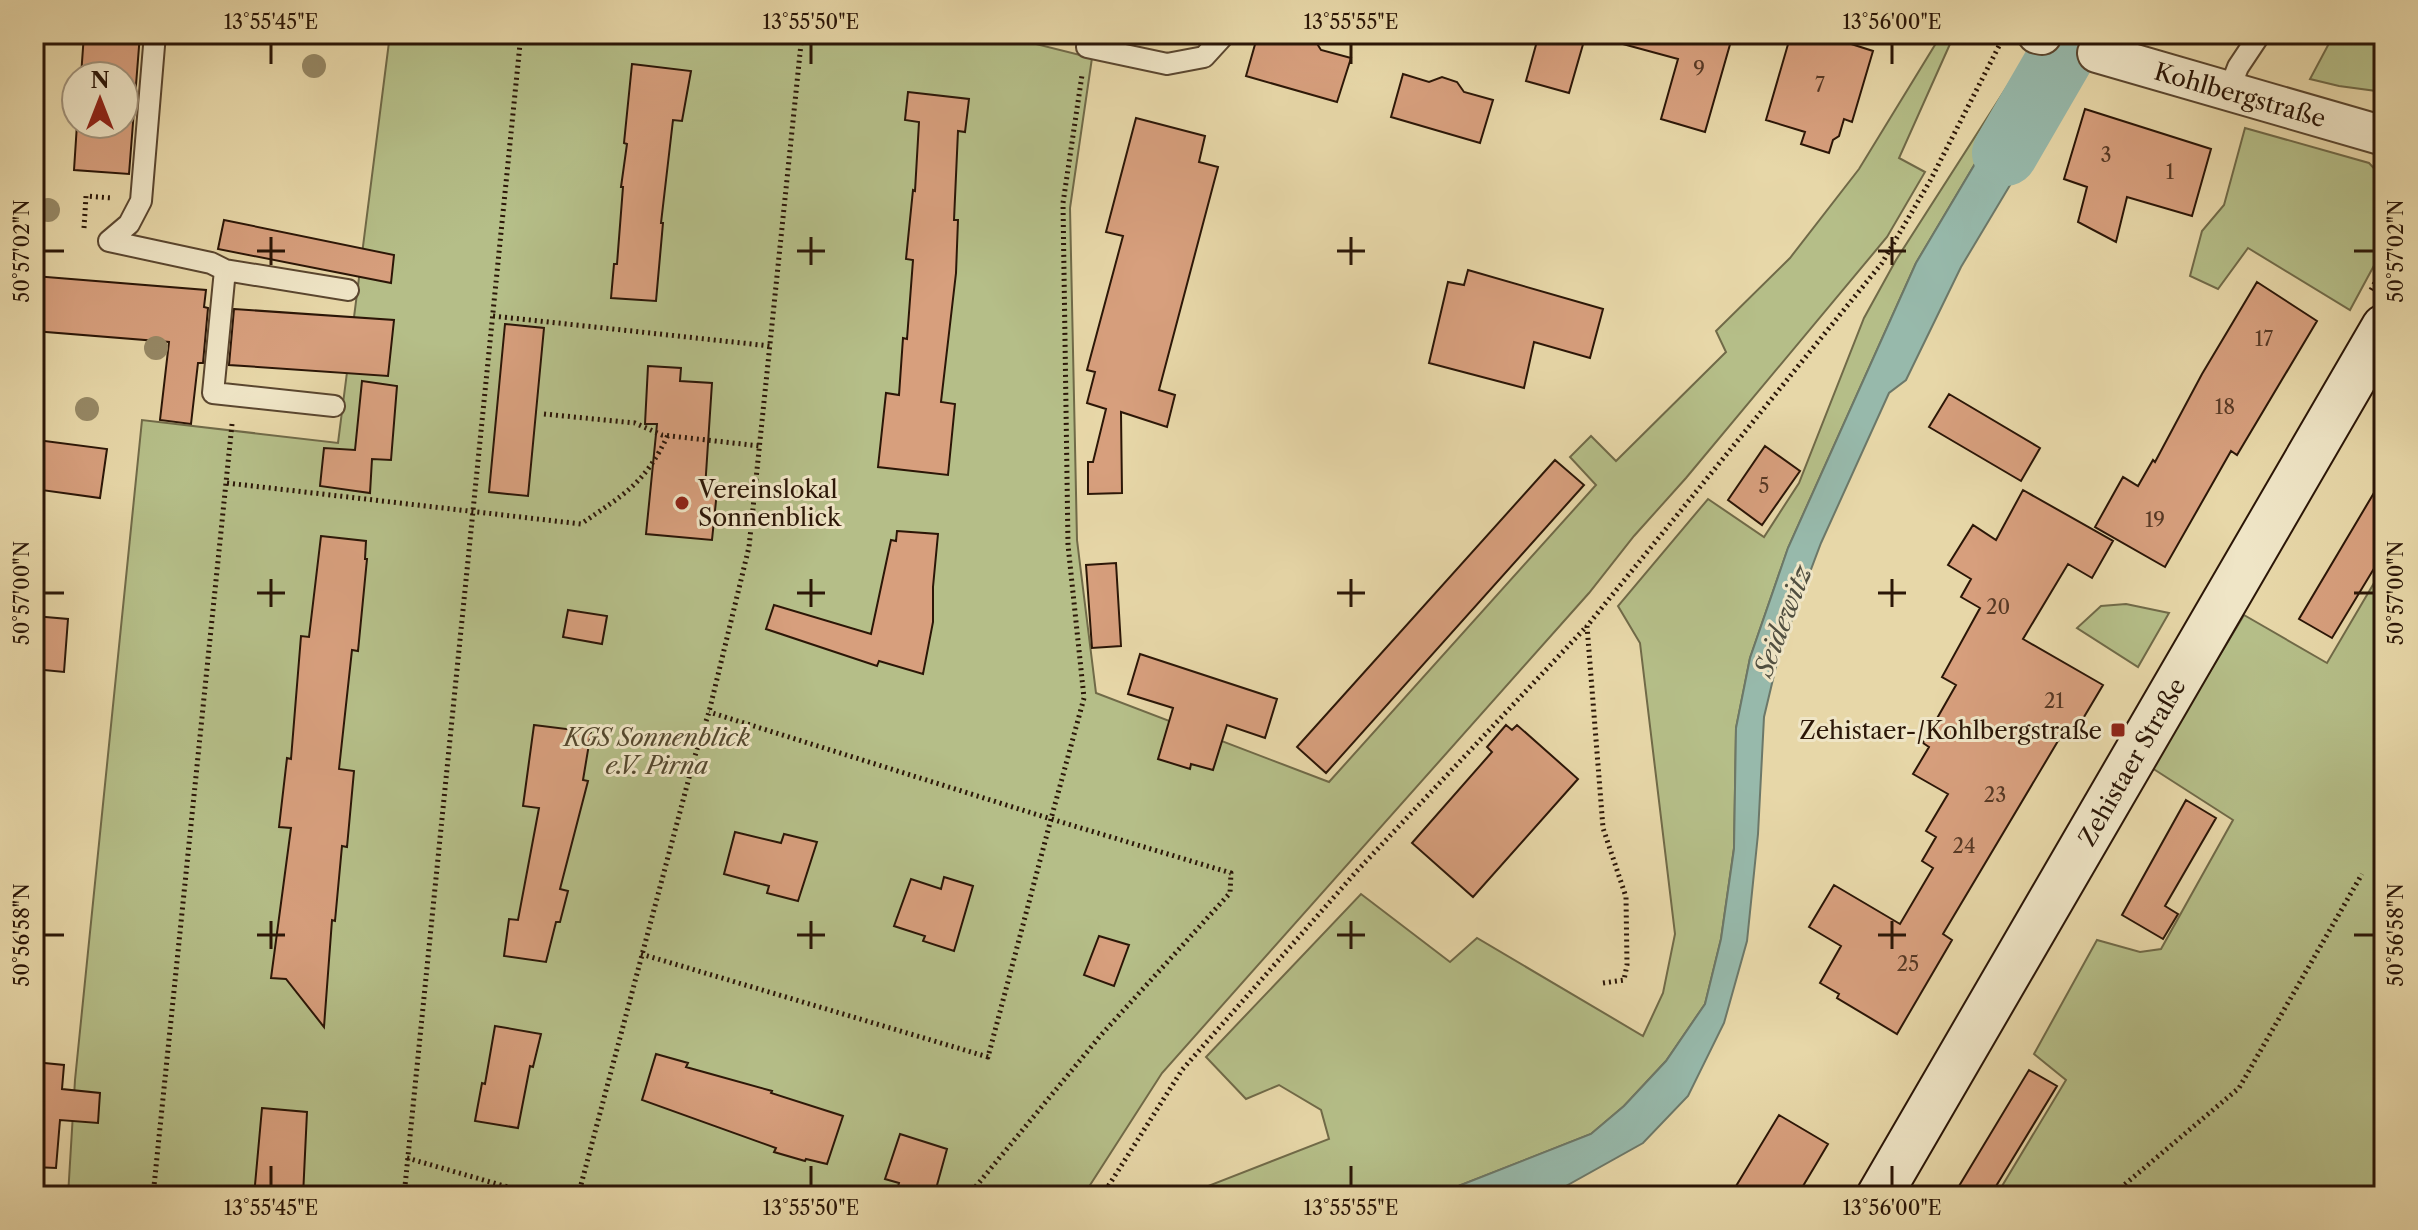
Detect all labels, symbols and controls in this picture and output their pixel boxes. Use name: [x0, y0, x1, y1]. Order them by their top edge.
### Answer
text: 13°55'45"E: [224, 10, 318, 34]
text: 13°55'50"E: [763, 10, 859, 34]
text: 13°55'55"E: [1304, 10, 1398, 34]
text: 13°56'00"E: [1842, 10, 1942, 34]
house number: 9: [1693, 57, 1705, 81]
street label: Kohlbergstraße: [2151, 57, 2329, 133]
north arrow: [60, 60, 140, 140]
text: N: [90, 67, 110, 94]
house number: 7: [1815, 73, 1825, 97]
house number: 3: [2100, 143, 2112, 167]
house number: 1: [2166, 160, 2175, 184]
text: 50°57'02"N: [10, 199, 34, 303]
text: 50°57'02"N: [2384, 199, 2408, 303]
house number: 17: [2255, 327, 2273, 351]
house number: 18: [2215, 395, 2235, 419]
house number: 5: [1759, 474, 1769, 498]
place label: Vereinslokal Sonnenblick: [697, 475, 842, 532]
marker: Vereinslokal Sonnenblick: [673, 494, 691, 512]
house number: 19: [2145, 508, 2165, 532]
text: 50°57'00"N: [10, 541, 34, 645]
text: 50°57'00"N: [2384, 541, 2408, 645]
water label: Seidewitz: [1747, 559, 1819, 683]
house number: 20: [1986, 595, 2010, 619]
street label: Zehistaer Straße: [2072, 673, 2192, 851]
house number: 21: [2044, 689, 2065, 713]
place label: Zehistaer-/Kohlbergstraße: [1799, 716, 2102, 745]
marker: Zehistaer-/Kohlbergstraße: [2109, 721, 2127, 739]
park label: KGS Sonnenblick e.V. Pirna: [562, 723, 751, 780]
house number: 23: [1984, 783, 2006, 807]
house number: 24: [1952, 834, 1976, 858]
text: 50°56'58"N: [10, 883, 34, 987]
text: 50°56'58"N: [2384, 883, 2408, 987]
house number: 25: [1897, 952, 1919, 976]
text: 13°55'45"E: [224, 1196, 318, 1220]
text: 13°55'50"E: [763, 1196, 859, 1220]
text: 13°55'55"E: [1304, 1196, 1398, 1220]
text: 13°56'00"E: [1842, 1196, 1942, 1220]

